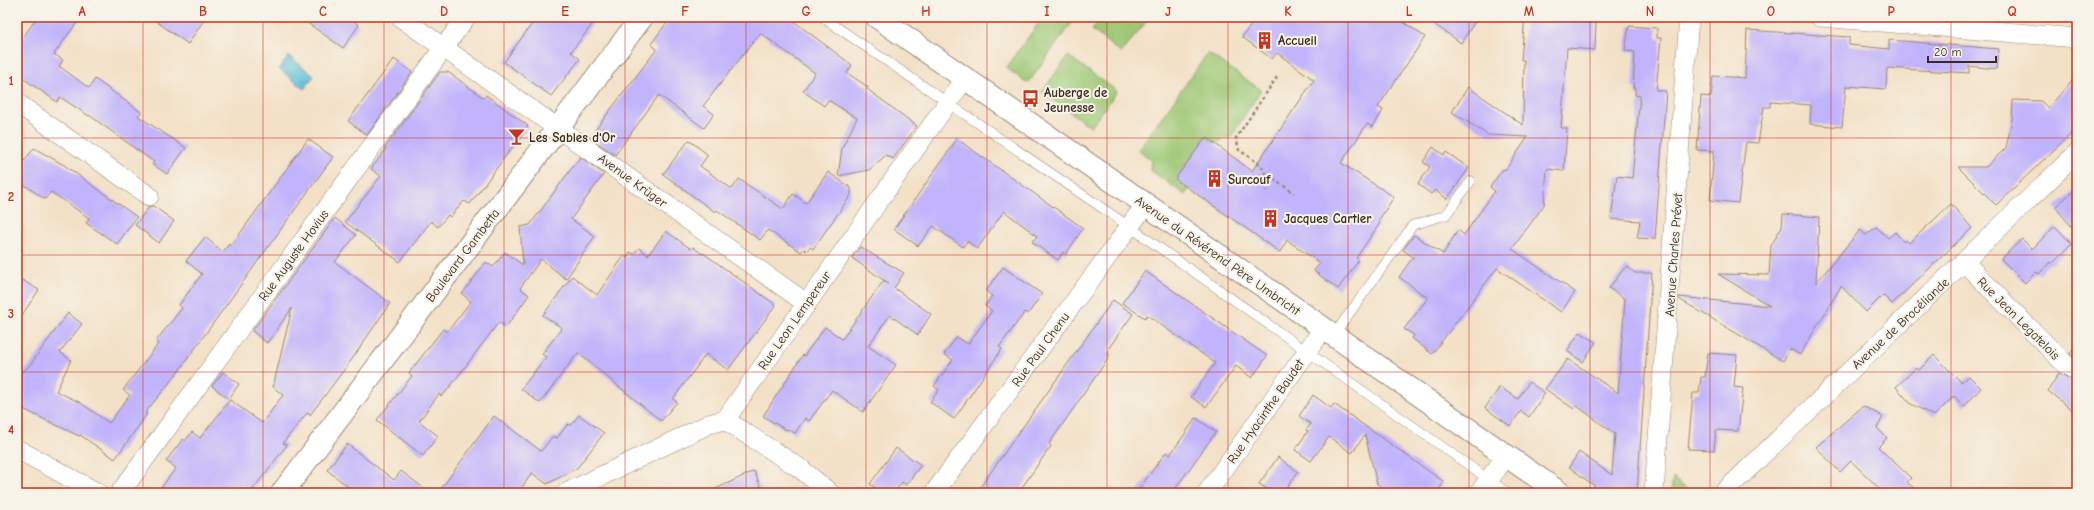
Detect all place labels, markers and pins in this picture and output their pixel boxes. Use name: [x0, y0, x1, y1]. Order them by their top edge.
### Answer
building icon: Accueil: [1255, 30, 1275, 50]
place label: Accueil: [1278, 33, 1317, 48]
place label: Auberge de Jeunesse: [1044, 85, 1108, 115]
bus stop icon: Auberge de Jeunesse: [1021, 89, 1041, 109]
bar icon: Les Sables d'Or: [506, 127, 526, 147]
place label: Les Sables d'Or: [529, 130, 616, 145]
building icon: Surcouf: [1205, 169, 1225, 189]
place label: Surcouf: [1228, 172, 1271, 187]
building icon: Jacques Cartier: [1261, 208, 1281, 228]
place label: Jacques Cartier: [1284, 211, 1372, 226]

